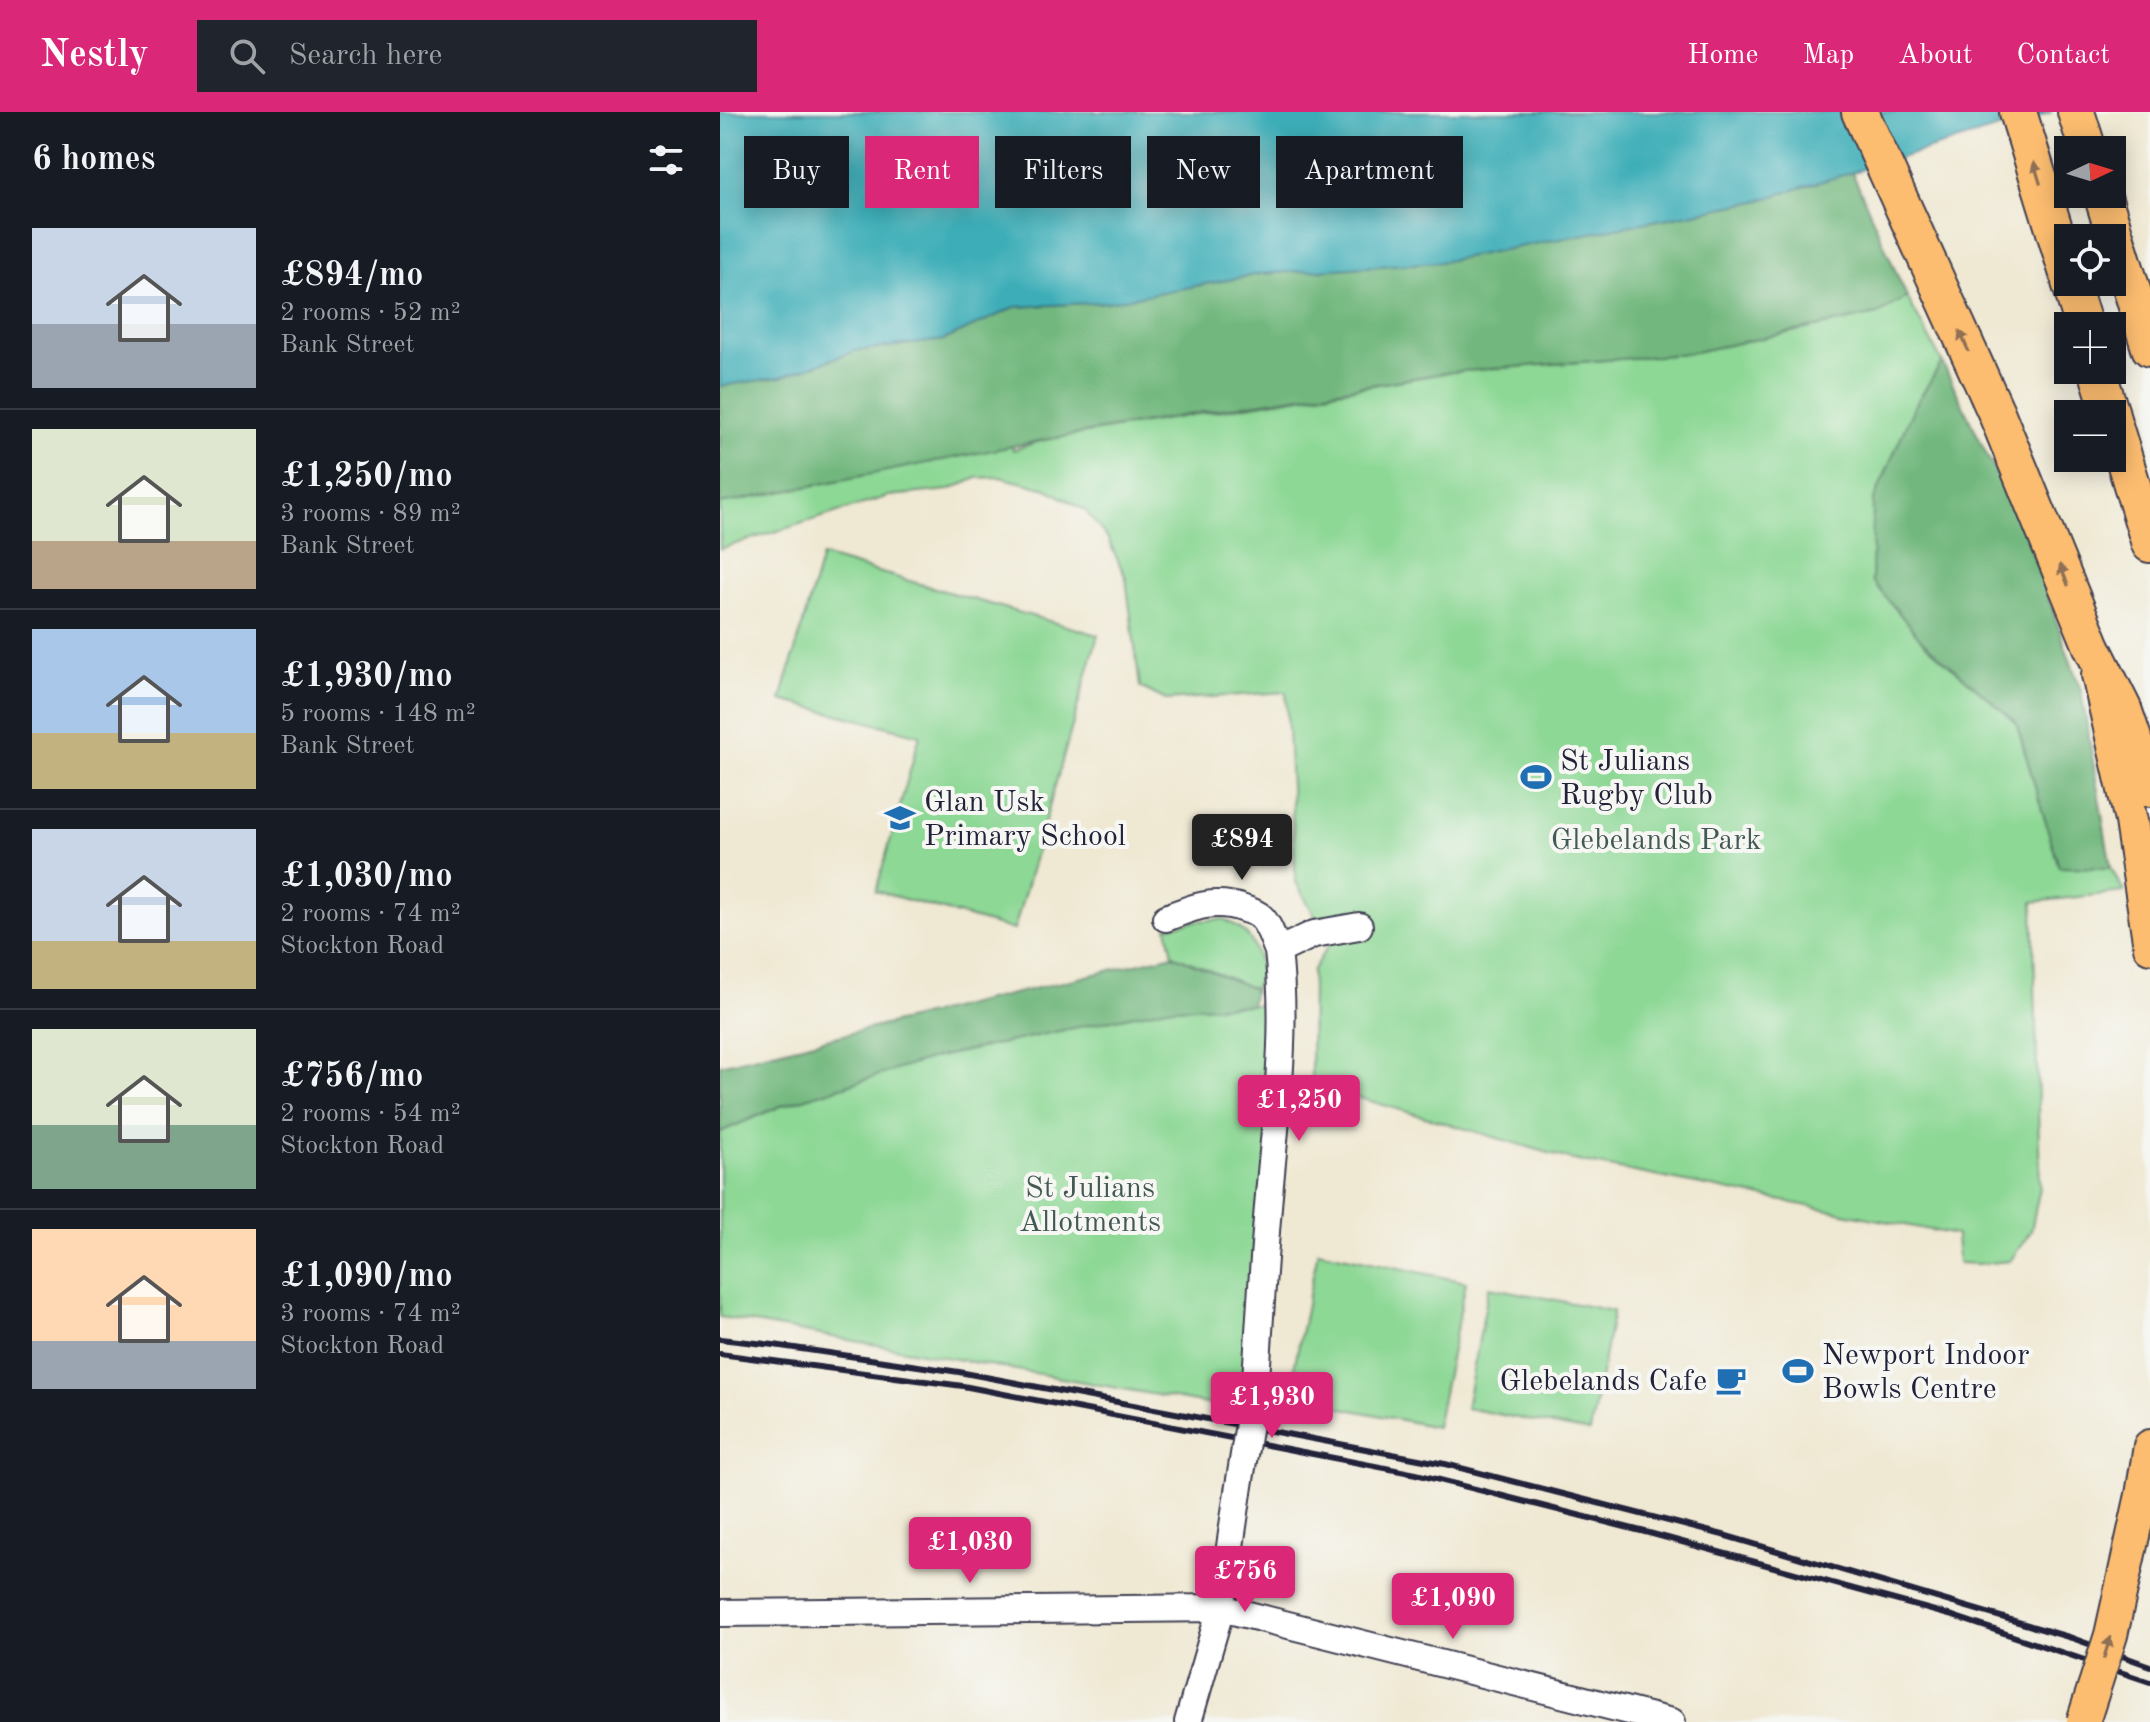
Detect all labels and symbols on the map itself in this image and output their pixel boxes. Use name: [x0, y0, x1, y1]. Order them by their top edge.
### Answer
north arrow: [2054, 136, 2126, 208]
one-way arrow: [2030, 160, 2043, 184]
one-way arrow: [1957, 330, 1971, 353]
one-way arrow: [2057, 563, 2070, 586]
place label: St Julians Rugby Club: [1560, 747, 1713, 811]
sports icon: St Julians Rugby Club: [1519, 760, 1553, 794]
place label: Glan Usk Primary School: [924, 788, 1126, 852]
school or university icon: Glan Usk Primary School: [883, 801, 917, 835]
pin: £894: [1195, 814, 1289, 882]
park label: Glebelands Park: [1551, 826, 1761, 856]
pin: £1,250: [1234, 1075, 1364, 1143]
park label: St Julians Allotments: [1019, 1174, 1161, 1238]
place label: Newport Indoor Bowls Centre: [1822, 1341, 2030, 1405]
sports icon: Newport Indoor Bowls Centre: [1781, 1354, 1815, 1388]
cafe icon: Glebelands Cafe: [1714, 1363, 1748, 1397]
place label: Glebelands Cafe: [1500, 1367, 1707, 1397]
pin: £1,930: [1207, 1372, 1337, 1440]
pin: £1,030: [905, 1517, 1035, 1585]
pin: £756: [1198, 1546, 1292, 1614]
pin: £1,090: [1388, 1573, 1518, 1641]
one-way arrow: [2101, 1635, 2114, 1659]

